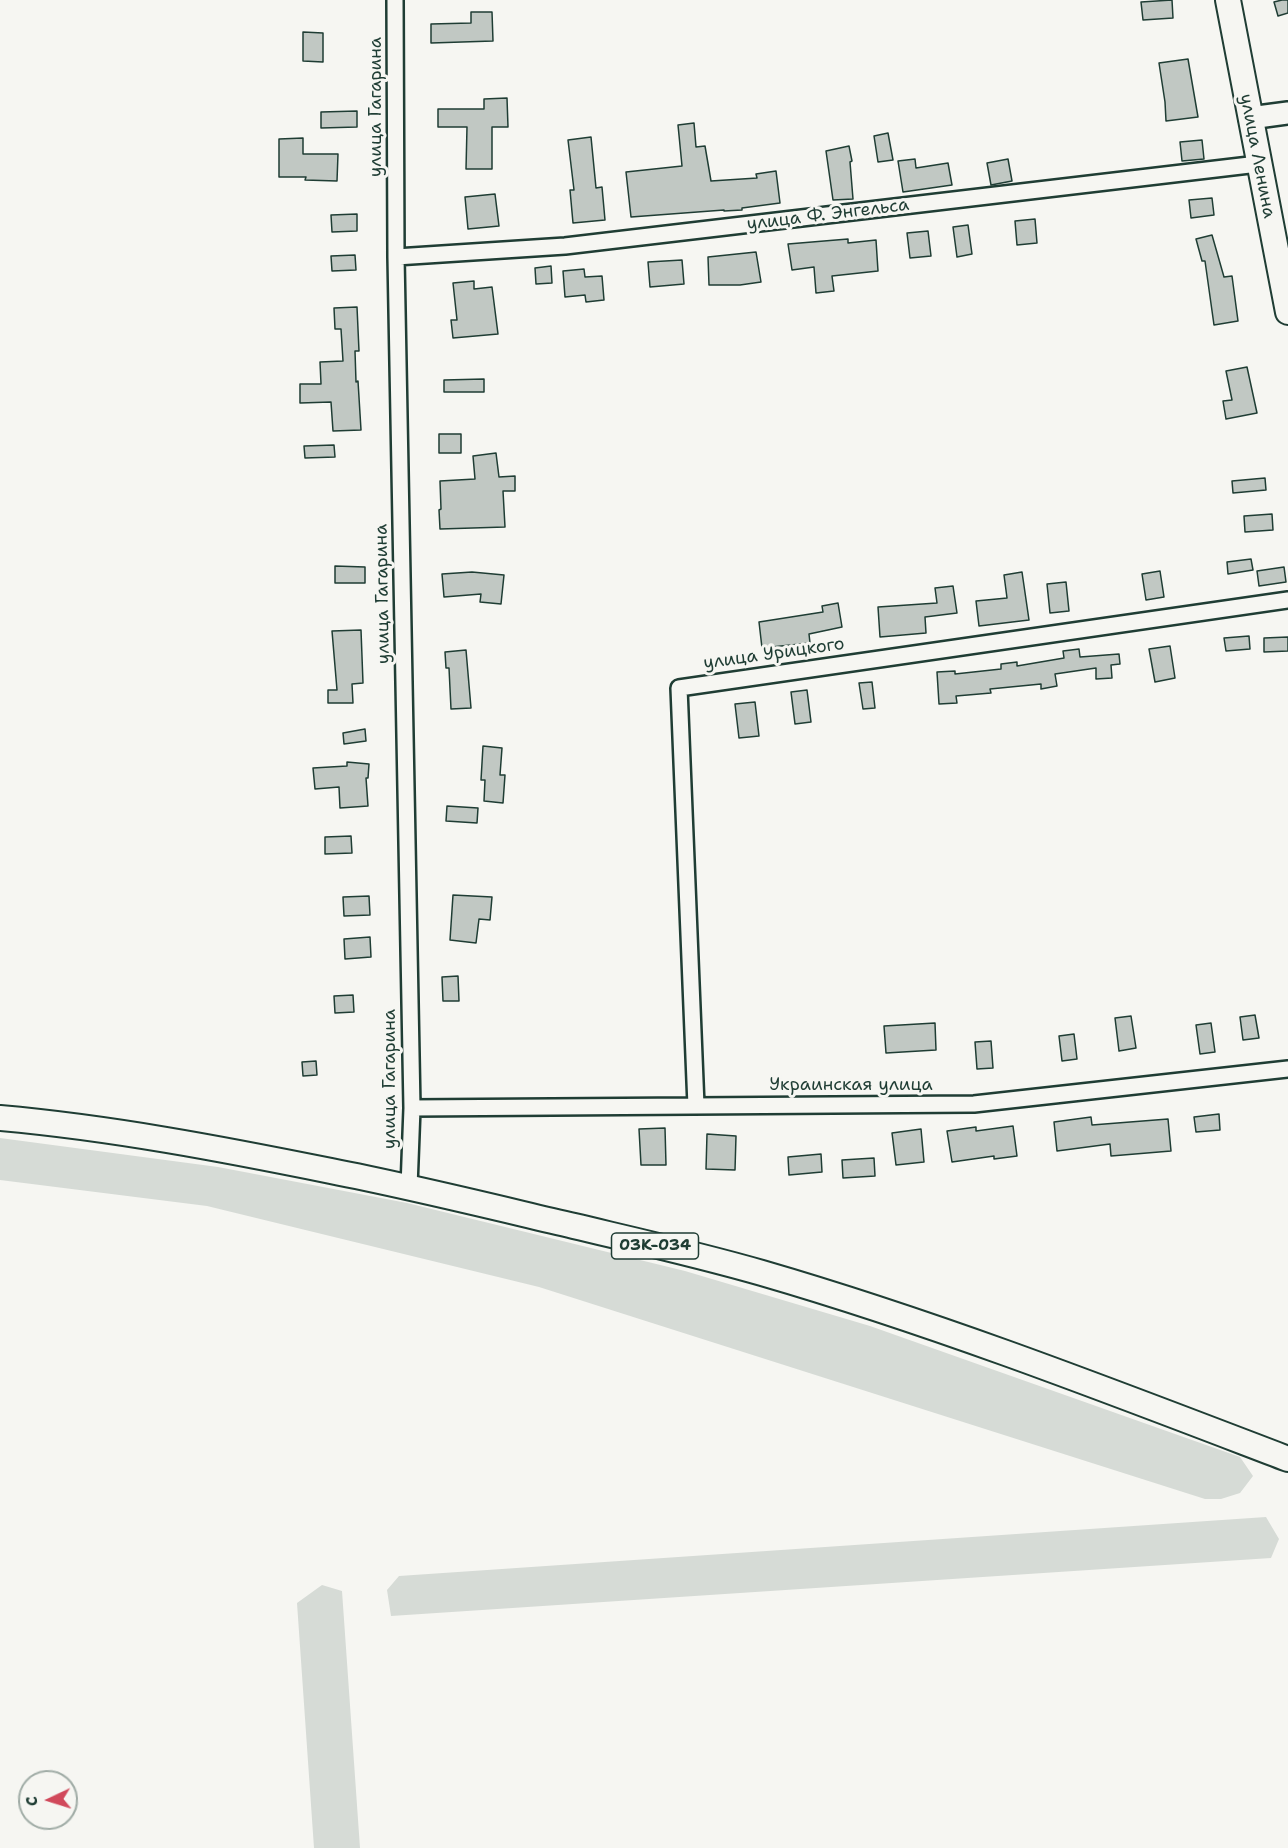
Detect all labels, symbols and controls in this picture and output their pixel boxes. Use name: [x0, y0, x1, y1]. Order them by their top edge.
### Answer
street label: улица Гагарина: [365, 37, 387, 177]
street label: улица Ленина: [1234, 92, 1280, 220]
street label: улица Ф. Энгельса: [746, 194, 910, 236]
street label: улица Гагарина: [371, 524, 395, 664]
street label: улица Урицкого: [702, 633, 846, 675]
street label: улица Гагарина: [379, 1009, 401, 1149]
street label: Украинская улица: [769, 1074, 933, 1096]
road number: 03К-034: [612, 1233, 698, 1259]
north arrow: [18, 1770, 78, 1830]
text: С: [21, 1796, 42, 1807]

